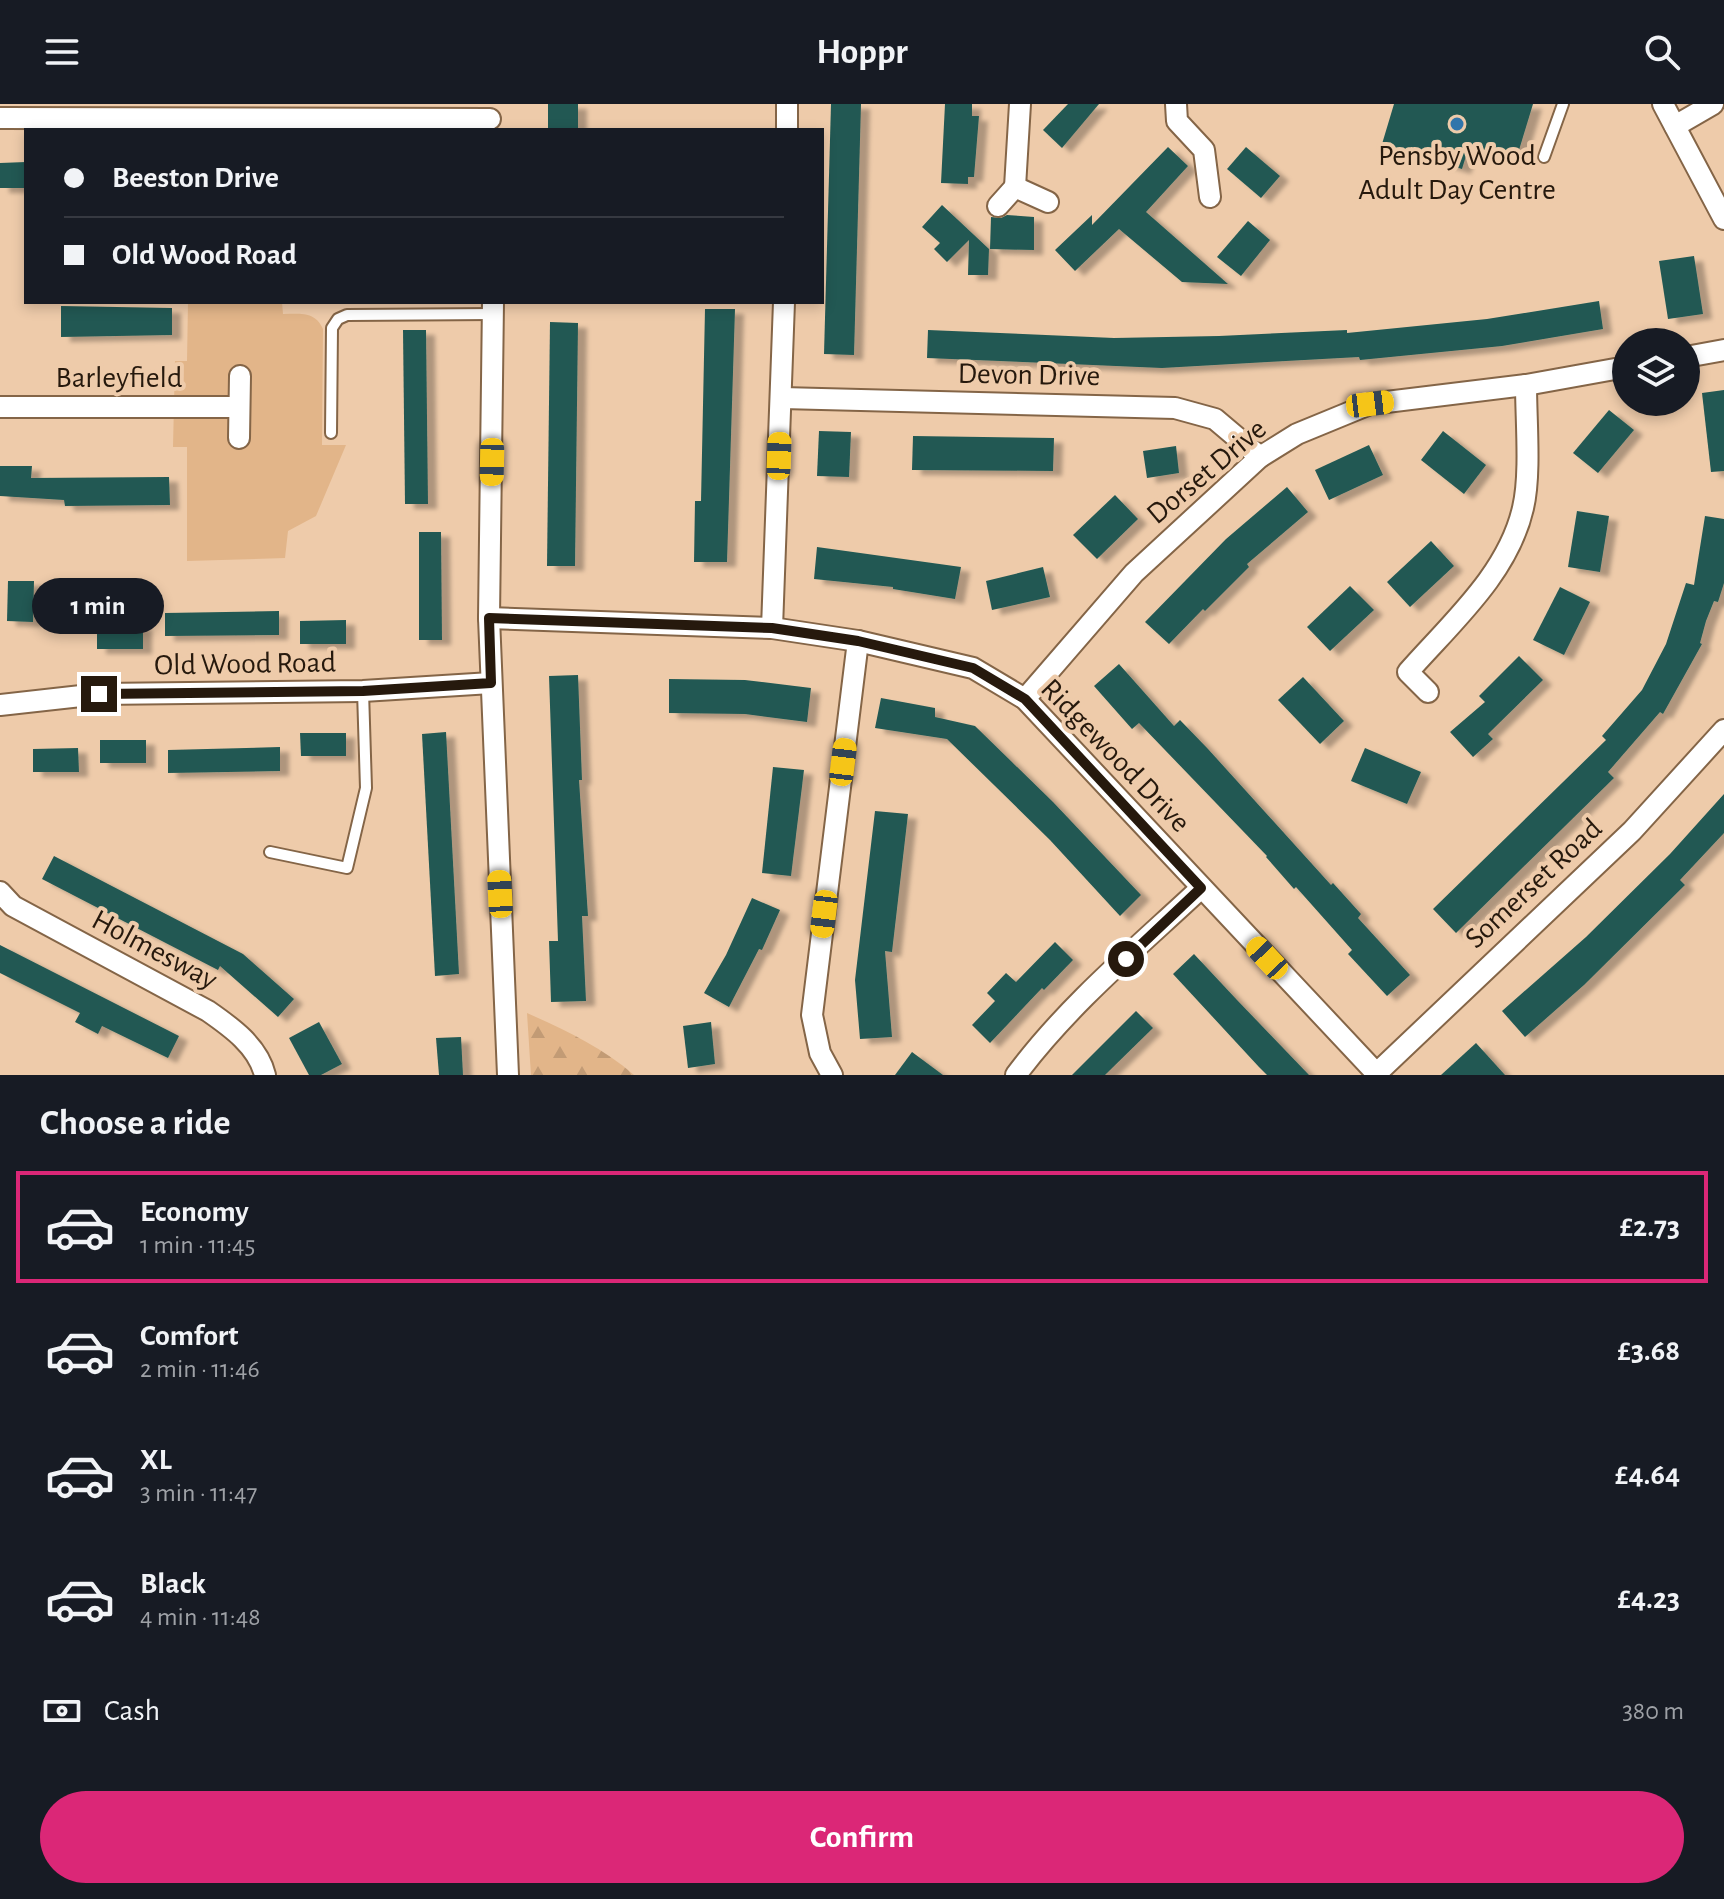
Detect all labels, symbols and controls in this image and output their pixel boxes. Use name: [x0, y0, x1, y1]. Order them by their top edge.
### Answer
icon: menu: [40, 30, 84, 74]
icon: search: [1640, 30, 1684, 74]
text: Hoppr: [816, 34, 908, 70]
marker: Pensby Wood Adult Day Centre: [1448, 115, 1466, 133]
place label: Pensby Wood Adult Day Centre: [1358, 141, 1556, 205]
text: Beeston Drive: [112, 163, 279, 193]
text: Old Wood Road: [112, 240, 297, 270]
map controls: [1612, 328, 1700, 416]
button: layers: [1612, 328, 1700, 416]
street label: Devon Drive: [957, 359, 1101, 391]
street label: Barleyfield: [56, 363, 182, 393]
car: [1345, 389, 1395, 419]
street label: Dorset Drive: [1141, 414, 1272, 530]
car: [766, 432, 792, 480]
car: [480, 438, 504, 486]
callout: 1 min: [33, 578, 165, 634]
text: 1 min: [71, 593, 125, 619]
street label: Old Wood Road: [154, 647, 336, 681]
street label: Ridgewood Drive: [1035, 673, 1196, 838]
route end: [81, 676, 117, 712]
car: [828, 737, 858, 787]
street label: Somerset Road: [1460, 813, 1608, 954]
car: [487, 869, 513, 919]
car: [809, 889, 839, 939]
street label: Holmesway: [87, 904, 222, 995]
car: [1242, 932, 1292, 984]
route start: [1108, 941, 1144, 977]
text: Choose a ride: [40, 1105, 230, 1141]
icon: car: [44, 1191, 116, 1263]
text: Economy: [140, 1197, 249, 1227]
text: £2.73: [1620, 1212, 1680, 1242]
text: 1 min · 11:45: [140, 1232, 256, 1258]
icon: car: [44, 1315, 116, 1387]
text: Comfort: [140, 1321, 239, 1351]
text: £3.68: [1618, 1336, 1680, 1366]
text: 2 min · 11:46: [140, 1356, 260, 1382]
icon: car: [44, 1439, 116, 1511]
text: XL: [140, 1445, 172, 1475]
text: £4.64: [1615, 1460, 1680, 1490]
text: 3 min · 11:47: [140, 1480, 257, 1506]
icon: car: [44, 1563, 116, 1635]
text: Black: [140, 1569, 206, 1599]
text: £4.23: [1618, 1584, 1680, 1614]
text: 4 min · 11:48: [140, 1604, 261, 1630]
icon: cash: [40, 1689, 84, 1733]
text: Cash: [104, 1696, 160, 1726]
text: 380 m: [1622, 1698, 1684, 1724]
button: Confirm: [40, 1791, 1684, 1883]

